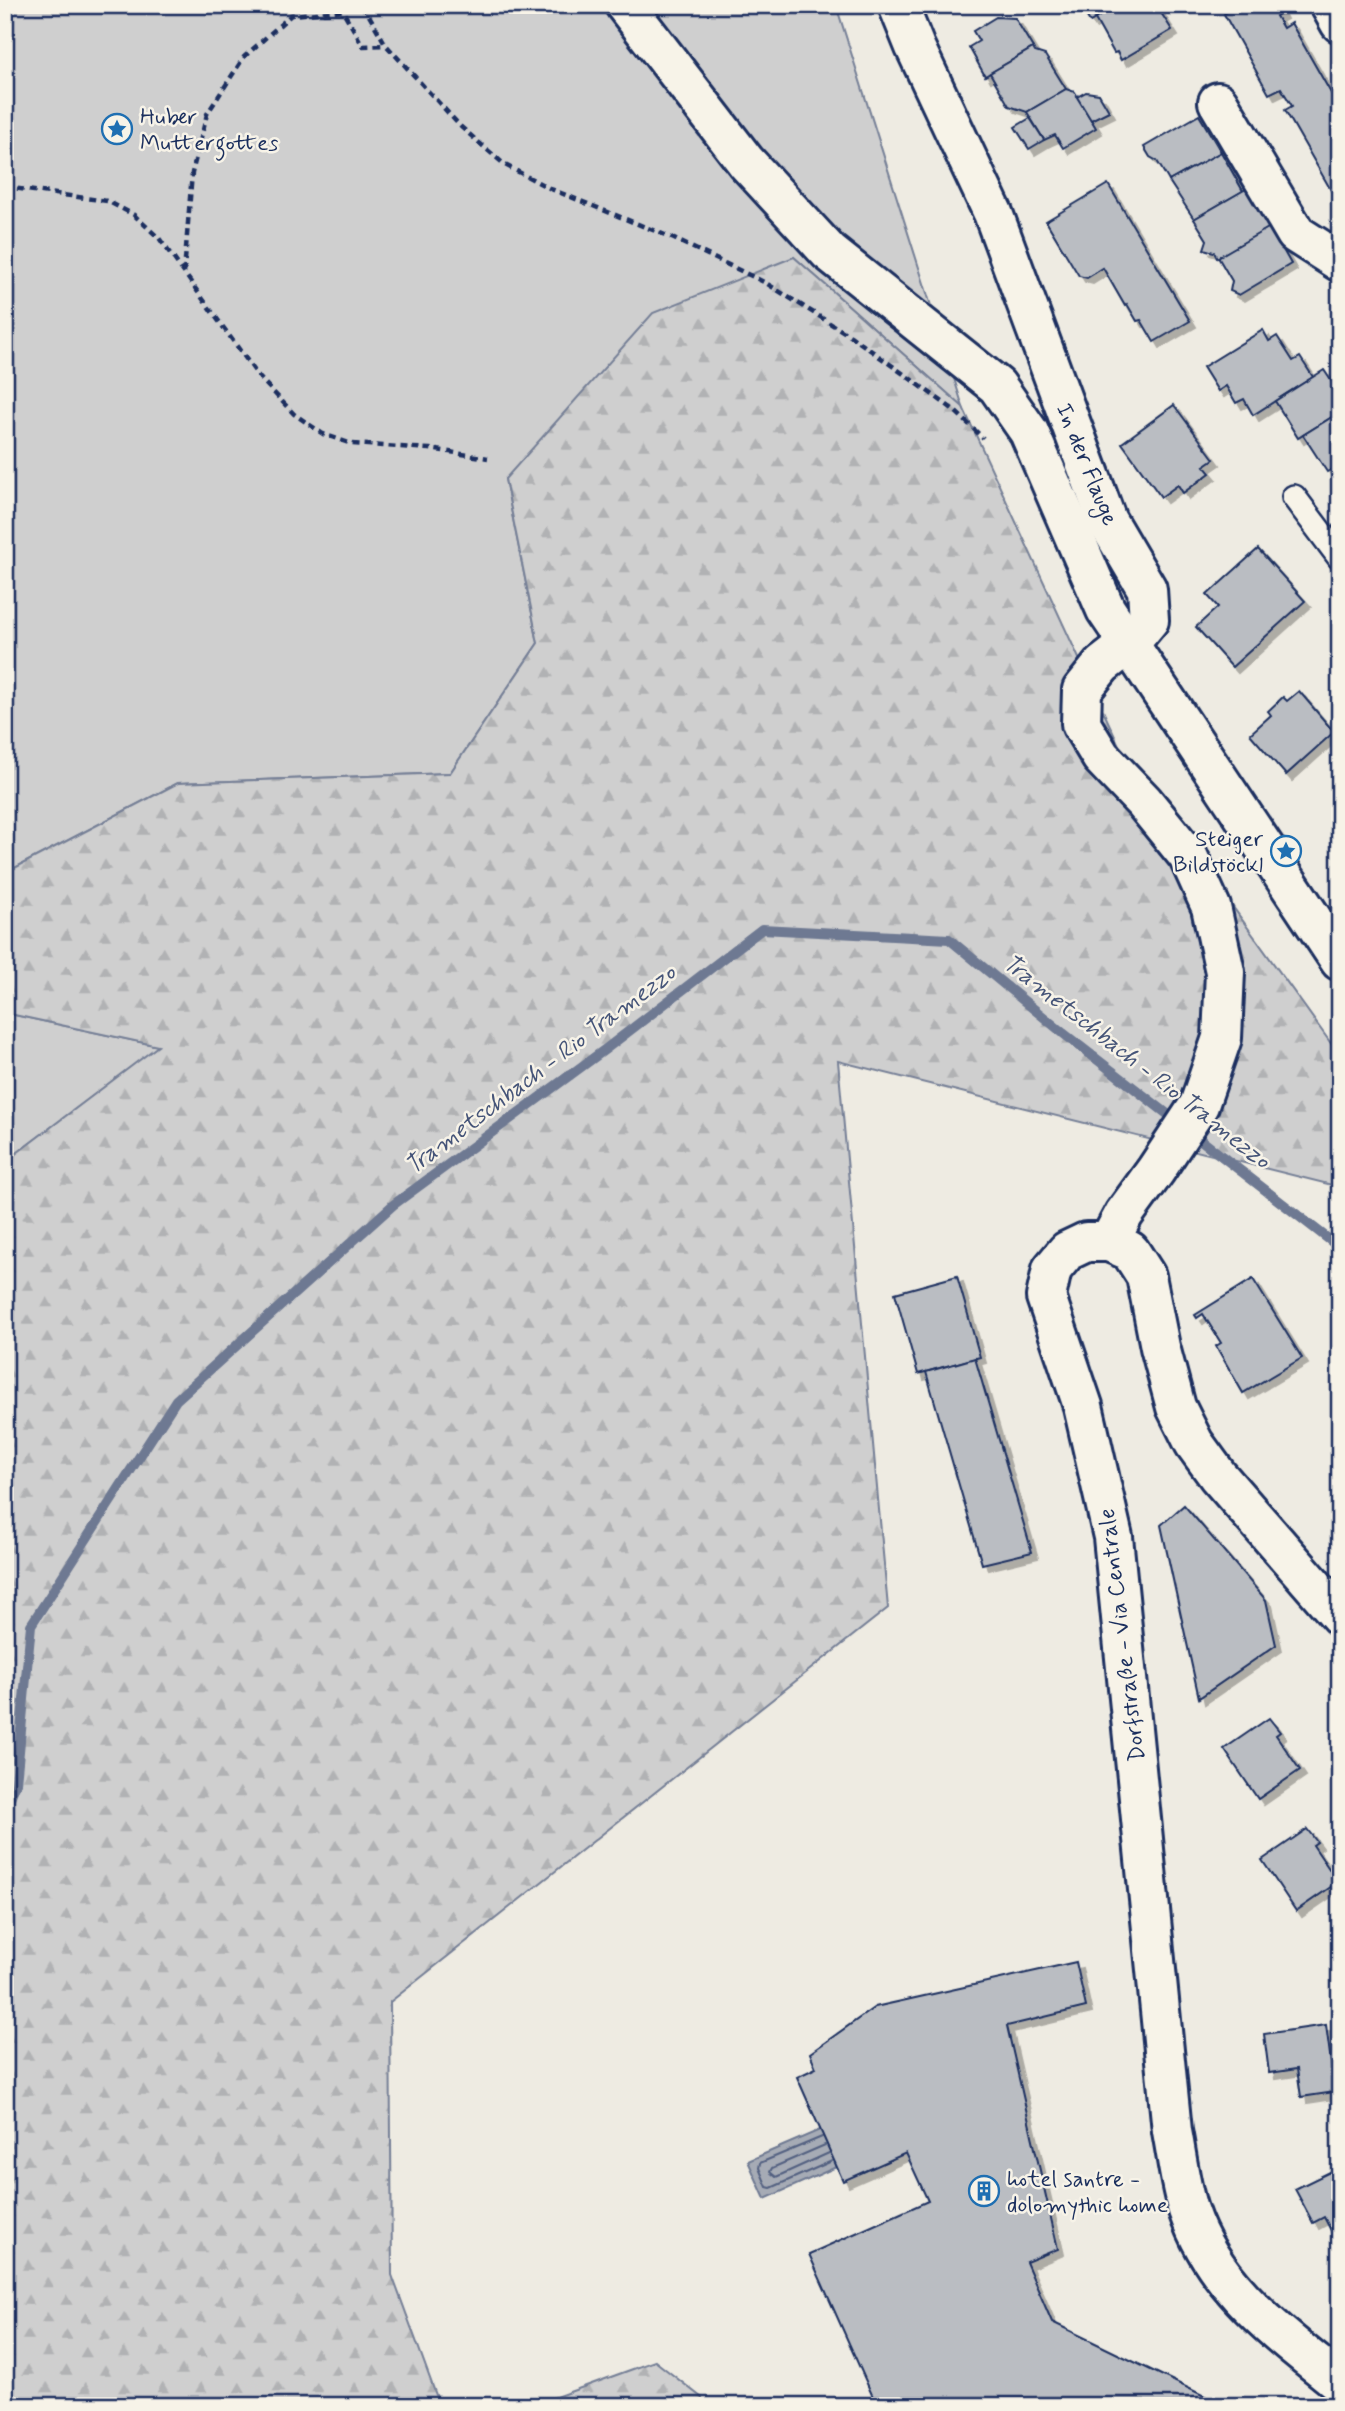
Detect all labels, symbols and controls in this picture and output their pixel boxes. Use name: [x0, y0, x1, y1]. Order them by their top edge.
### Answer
place label: Huber Muttergottes: [140, 103, 278, 161]
place icon: Huber Muttergottes: [100, 112, 134, 146]
street label: In der Flauge: [1046, 399, 1124, 531]
place label: Steiger Bildstöckl: [1173, 825, 1263, 881]
place icon: Steiger Bildstöckl: [1269, 834, 1303, 868]
water label: Trametschbach - Rio Tramezzo: [996, 948, 1277, 1177]
water label: Trametschbach - Rio Tramezzo: [399, 957, 683, 1182]
street label: Dorfstraße - Via Centrale: [1093, 1507, 1153, 1763]
place label: hotel santre - dolomythic home: [1007, 2165, 1168, 2221]
building icon: hotel santre - dolomythic home: [967, 2174, 1001, 2208]

